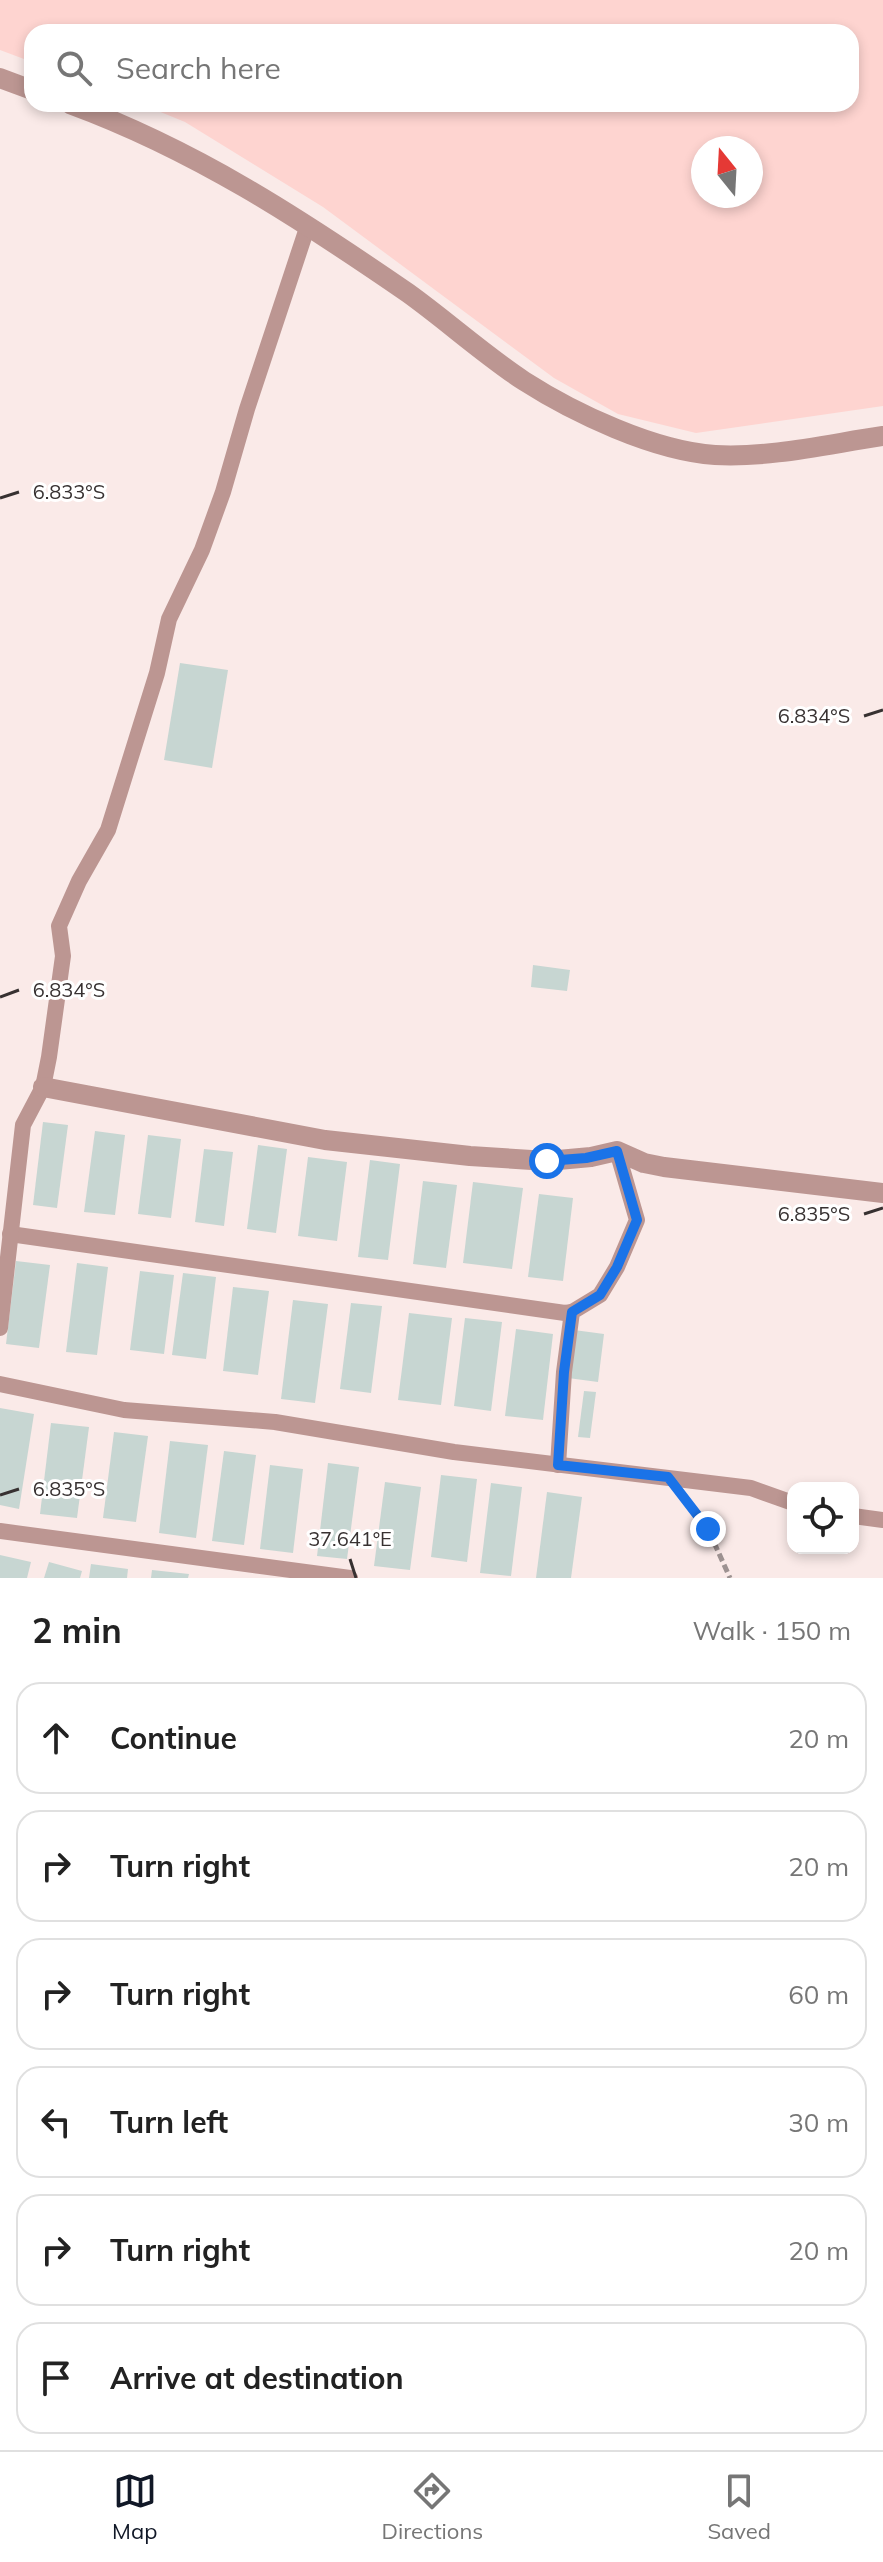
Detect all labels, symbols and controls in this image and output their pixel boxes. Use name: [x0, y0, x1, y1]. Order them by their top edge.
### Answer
search box: [24, 24, 859, 112]
icon: search: [52, 46, 96, 90]
text: Search here: [116, 49, 281, 87]
north arrow: [691, 136, 763, 208]
text: 6.833°S: [33, 479, 105, 504]
text: 6.834°S: [778, 703, 850, 728]
text: 6.834°S: [33, 977, 105, 1002]
route start: [529, 1143, 565, 1179]
text: 6.835°S: [778, 1201, 850, 1226]
text: 6.835°S: [33, 1476, 105, 1501]
map controls: [787, 1482, 859, 1554]
button: locate: [787, 1482, 859, 1554]
route end: [690, 1511, 726, 1547]
text: 37.641°E: [308, 1526, 392, 1551]
text: 2 min: [32, 1609, 122, 1652]
text: Walk · 150 m: [692, 1614, 851, 1647]
icon: ahead: [34, 1716, 78, 1760]
text: Continue: [110, 1719, 237, 1757]
text: 20 m: [788, 1722, 849, 1755]
icon: right: [34, 1844, 78, 1888]
text: Turn right: [110, 1847, 250, 1885]
text: 20 m: [788, 1850, 849, 1883]
icon: right: [34, 1972, 78, 2016]
text: Turn right: [110, 1975, 250, 2013]
text: 60 m: [788, 1978, 849, 2011]
icon: left: [34, 2100, 78, 2144]
text: Turn left: [110, 2103, 228, 2141]
text: 30 m: [788, 2106, 849, 2139]
icon: right: [34, 2228, 78, 2272]
text: Turn right: [110, 2231, 250, 2269]
text: 20 m: [788, 2234, 849, 2267]
icon: arrive: [34, 2356, 78, 2400]
text: Arrive at destination: [110, 2359, 404, 2397]
tab: Map: [112, 2469, 157, 2545]
tab: Directions: [382, 2469, 483, 2545]
tab: Saved: [707, 2469, 771, 2545]

